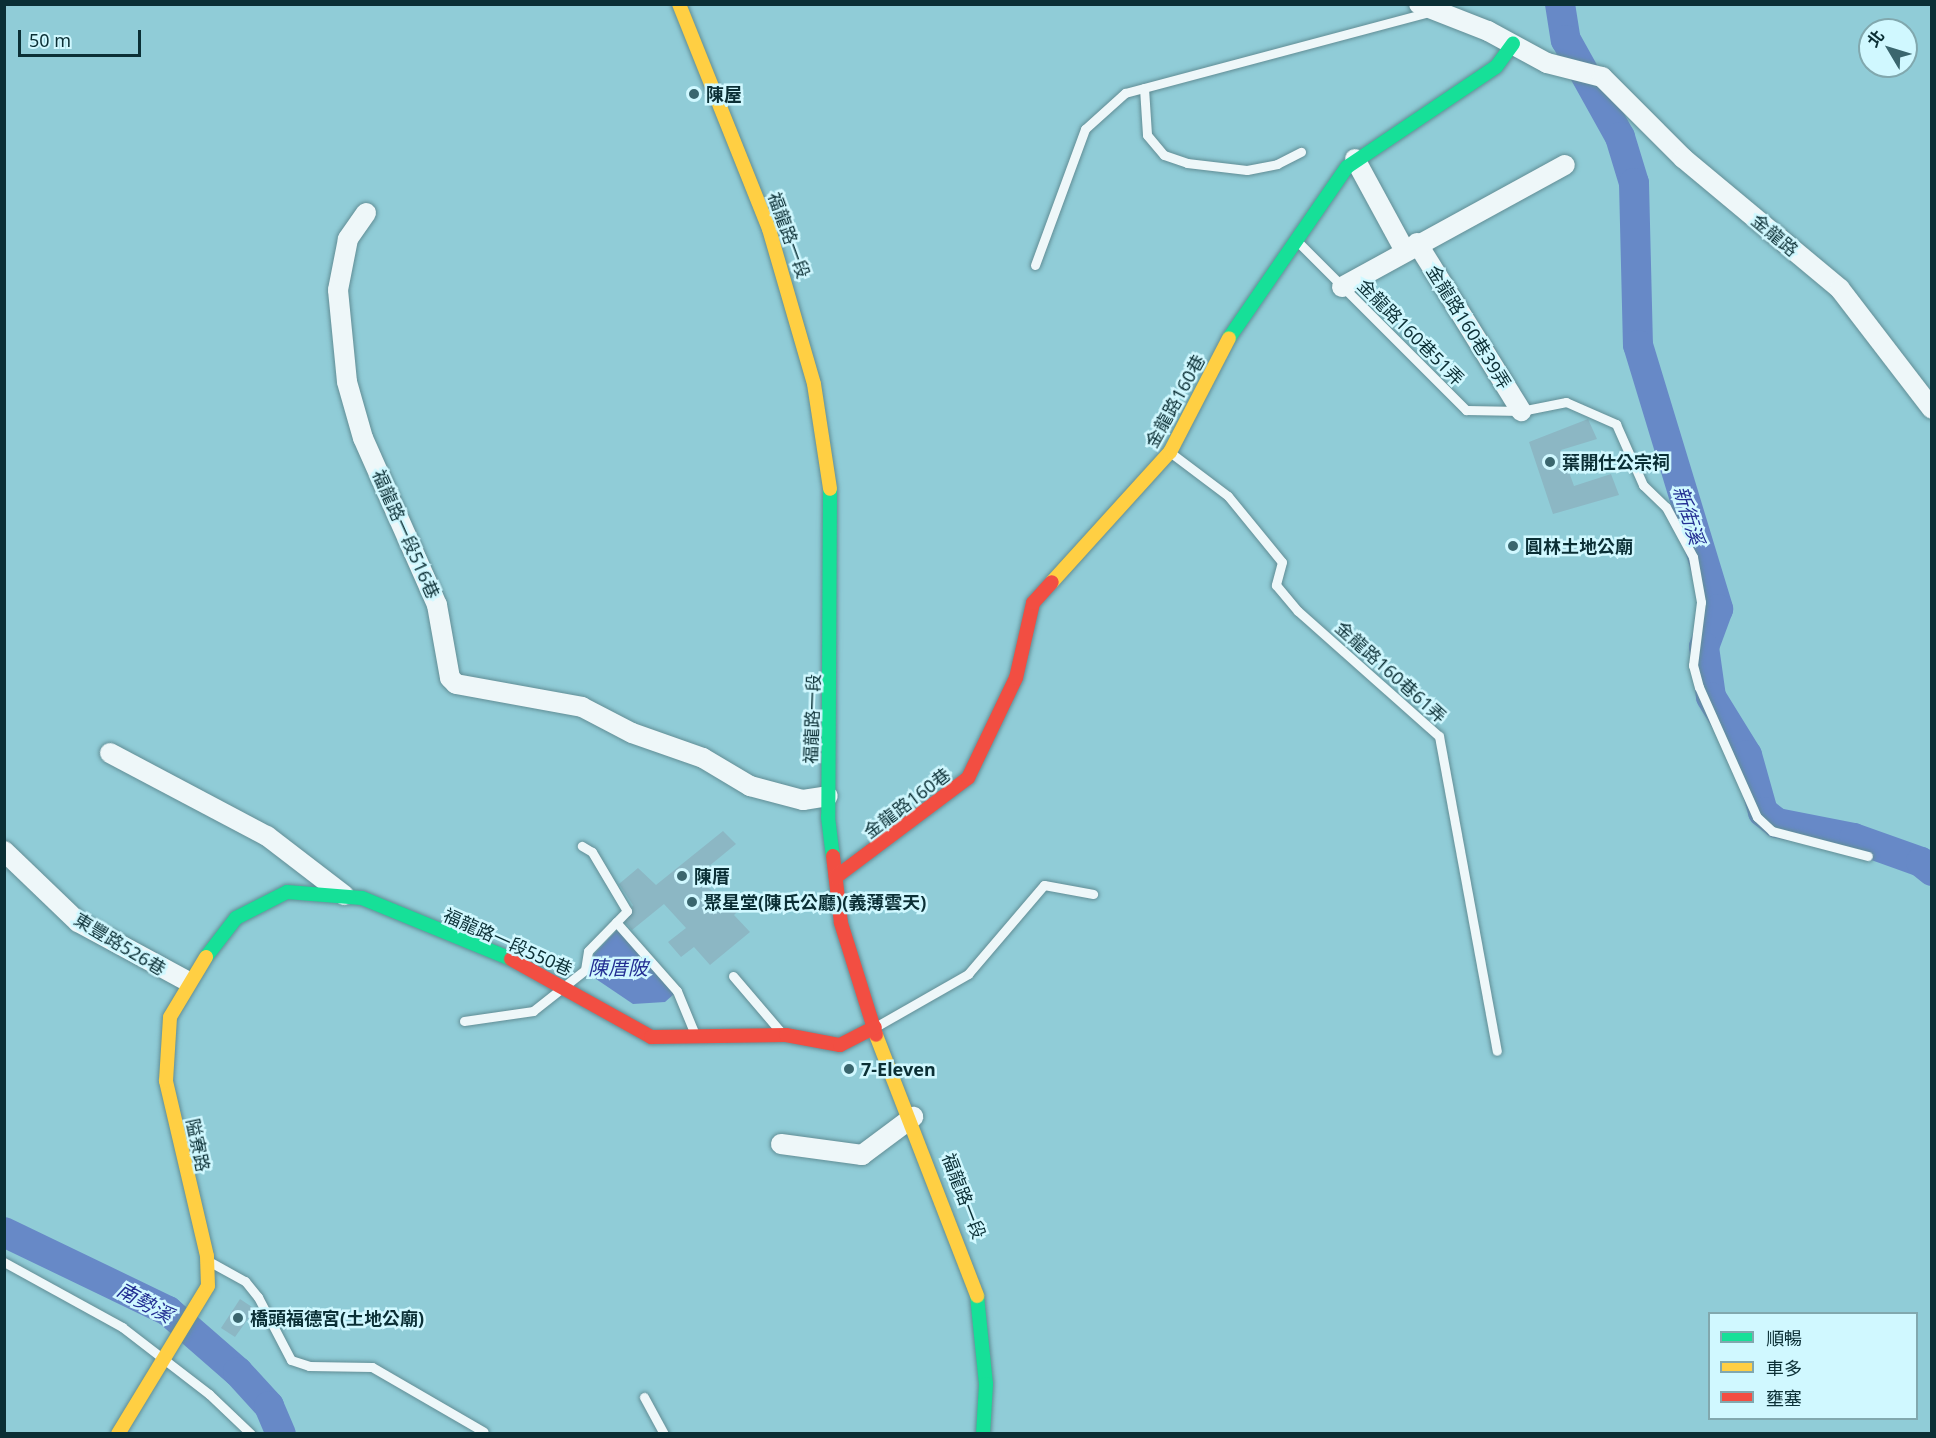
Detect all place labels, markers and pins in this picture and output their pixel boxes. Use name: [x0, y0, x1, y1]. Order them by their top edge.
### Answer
place label: 陳屋: [706, 83, 742, 105]
marker: 陳屋: [687, 87, 701, 101]
place label: 葉開仕公宗祠: [1562, 451, 1670, 473]
marker: 葉開仕公宗祠: [1543, 455, 1557, 469]
place label: 圓林土地公廟: [1525, 535, 1633, 557]
marker: 圓林土地公廟: [1506, 539, 1520, 553]
place label: 陳厝: [694, 865, 730, 887]
marker: 陳厝: [675, 869, 689, 883]
place label: 聚星堂(陳氏公廳)(義薄雲天): [704, 891, 926, 913]
marker: 聚星堂(陳氏公廳)(義薄雲天): [685, 895, 699, 909]
place label: 7-Eleven: [861, 1058, 936, 1080]
marker: 7-Eleven: [842, 1062, 856, 1076]
place label: 橋頭福德宮(土地公廟): [250, 1307, 424, 1329]
marker: 橋頭福德宮(土地公廟): [231, 1311, 245, 1325]

